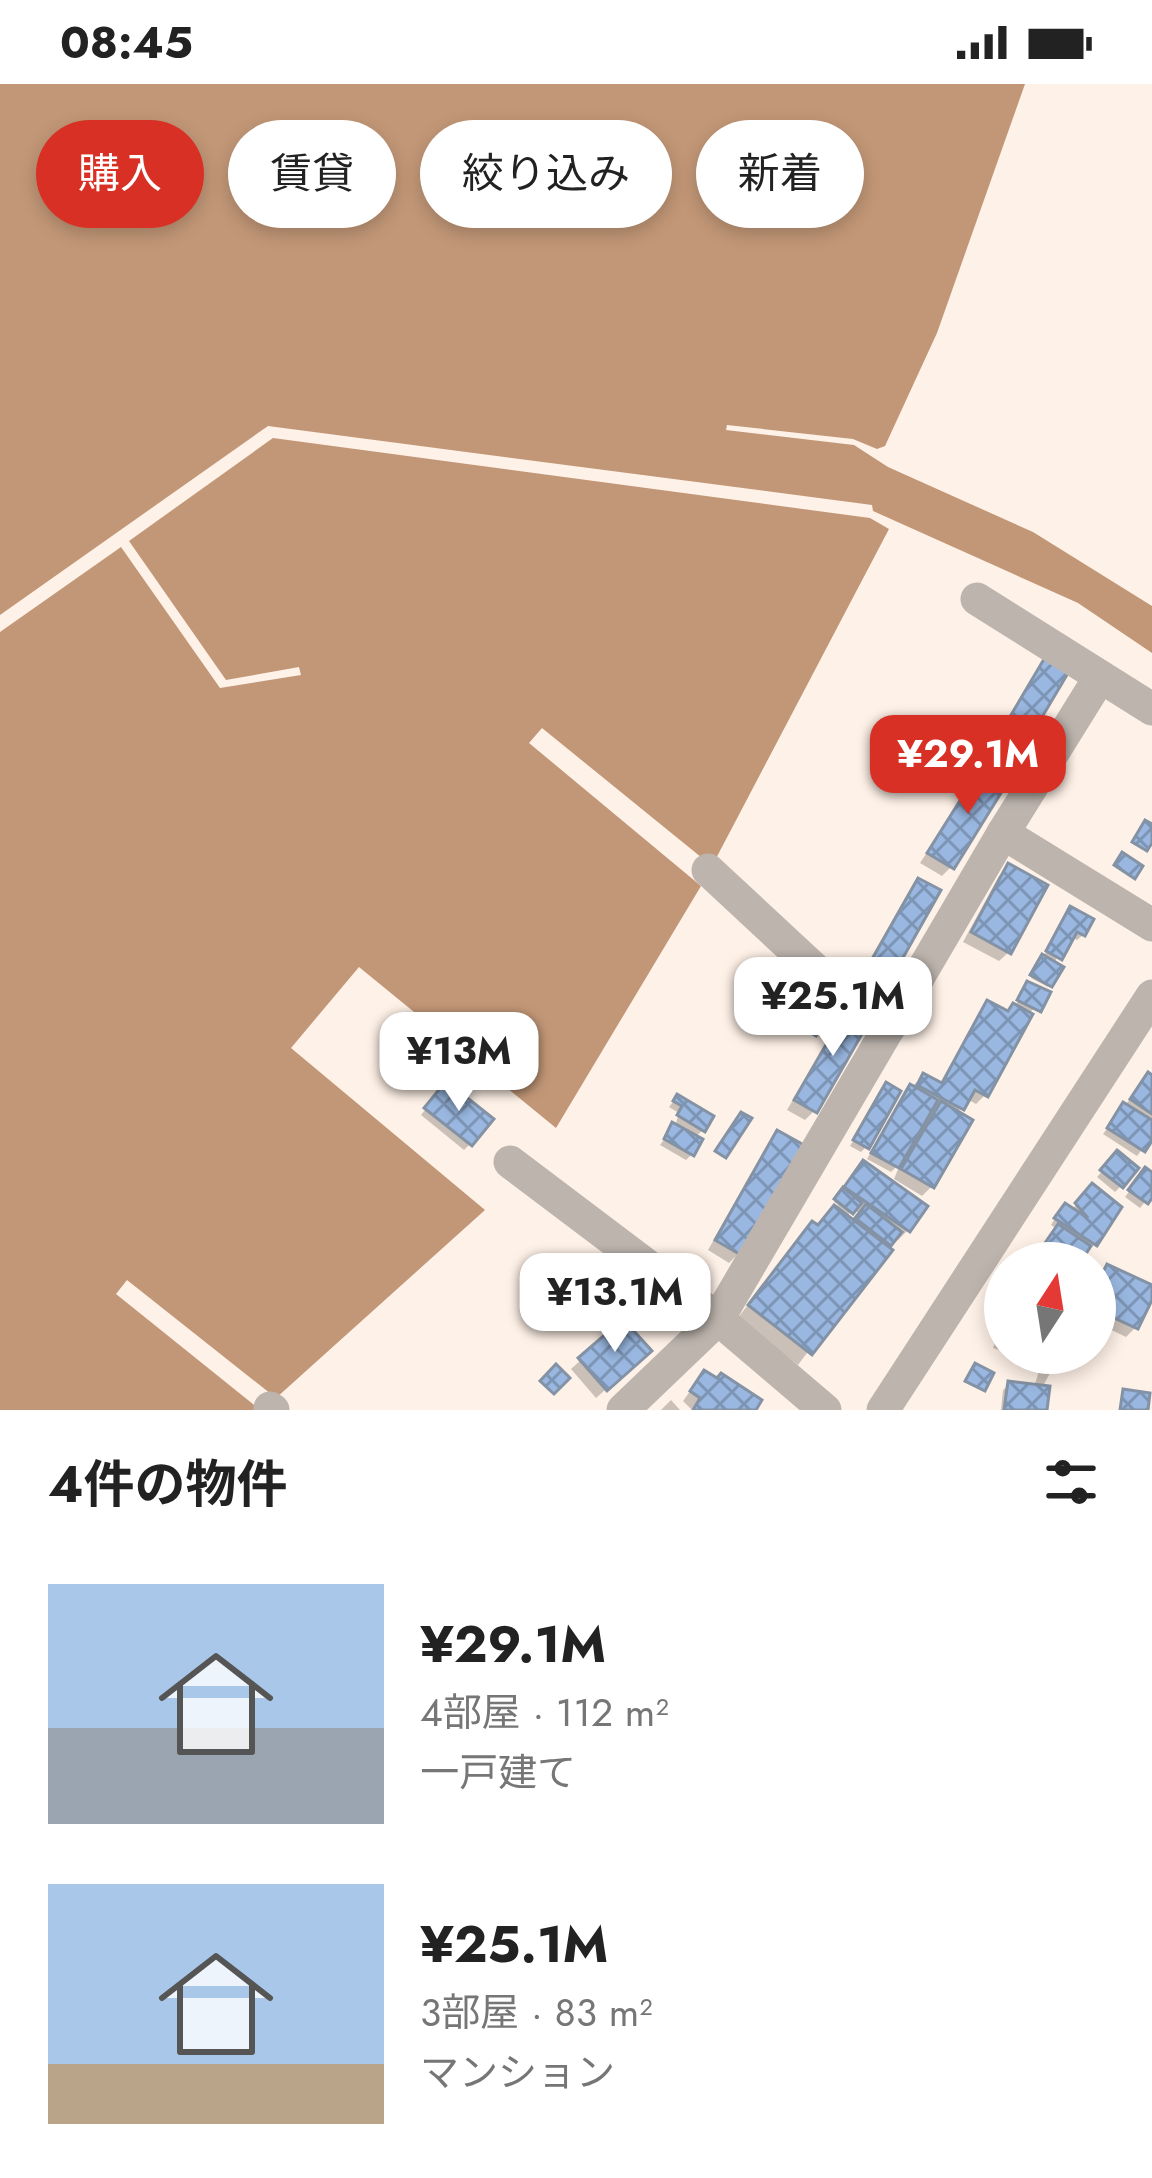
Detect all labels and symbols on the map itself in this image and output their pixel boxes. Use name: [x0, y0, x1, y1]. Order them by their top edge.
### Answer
pin: ¥29.1M: [870, 715, 1066, 817]
pin: ¥25.1M: [735, 957, 931, 1059]
pin: ¥13M: [388, 1012, 530, 1114]
north arrow: [984, 1242, 1116, 1374]
pin: ¥13.1M: [517, 1253, 713, 1355]

